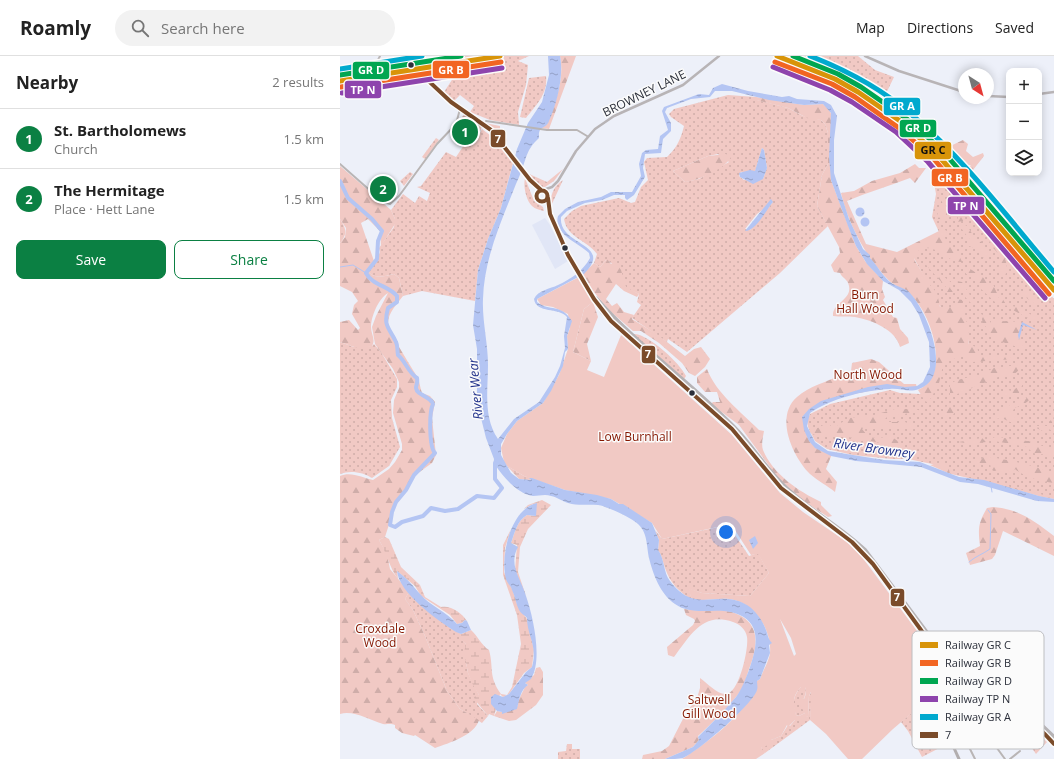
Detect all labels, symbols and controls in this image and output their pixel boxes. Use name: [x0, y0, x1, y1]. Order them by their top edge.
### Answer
search box: [115, 10, 395, 46]
text: Roamly: [20, 15, 91, 41]
icon: search: [129, 17, 151, 39]
text: Search here: [161, 18, 245, 38]
text: Map: [856, 18, 885, 37]
text: Directions: [907, 18, 973, 37]
text: Saved: [995, 18, 1034, 37]
unlabelled marker: [406, 60, 416, 70]
line badge: GR B: [432, 60, 470, 79]
line badge: GR D: [352, 61, 390, 80]
text: GR D: [358, 62, 384, 77]
text: GR B: [438, 62, 464, 77]
street label: BROWNEY LANE: [600, 65, 688, 121]
north arrow: [958, 68, 994, 104]
map controls: [1006, 68, 1042, 176]
button: +: [1006, 68, 1042, 104]
text: Nearby: [16, 71, 78, 94]
text: 2 results: [272, 73, 324, 91]
line badge: TP N: [344, 80, 382, 99]
text: TP N: [350, 82, 376, 97]
line badge: GR A: [883, 97, 921, 116]
text: GR A: [889, 98, 915, 113]
button: −: [1006, 104, 1042, 140]
pin: 1: [452, 117, 478, 147]
line badge: GR D: [899, 119, 937, 138]
text: St. Bartholomews: [54, 120, 186, 140]
text: GR D: [905, 120, 931, 135]
line badge: 7: [490, 129, 506, 148]
text: 1: [25, 130, 33, 148]
text: 1.5 km: [283, 130, 324, 148]
text: 7: [495, 131, 501, 146]
text: Church: [54, 140, 98, 158]
button: layers: [1006, 140, 1042, 176]
line badge: GR C: [914, 141, 952, 160]
text: GR C: [920, 142, 946, 157]
line badge: GR B: [931, 168, 969, 187]
text: GR B: [937, 170, 963, 185]
pin: 2: [370, 174, 396, 204]
text: The Hermitage: [54, 180, 165, 200]
text: 2: [25, 190, 33, 208]
text: 1.5 km: [283, 190, 324, 208]
line badge: TP N: [947, 196, 985, 215]
text: TP N: [953, 198, 979, 213]
text: Place · Hett Lane: [54, 200, 155, 218]
button: Save: [16, 240, 166, 279]
button: Share: [174, 240, 324, 279]
unlabelled marker: [560, 243, 570, 253]
park label: Burn Hall Wood: [836, 286, 894, 317]
line badge: 7: [641, 345, 656, 364]
text: 7: [645, 346, 651, 361]
water label: River Wear: [463, 357, 487, 421]
park label: North Wood: [834, 366, 902, 383]
unlabelled marker: [687, 388, 697, 398]
park label: Low Burnhall: [598, 428, 672, 445]
water label: River Browney: [833, 433, 916, 463]
your location: [716, 522, 736, 542]
line badge: 7: [890, 588, 905, 607]
text: 7: [894, 589, 900, 604]
park label: Croxdale Wood: [355, 620, 405, 651]
legend: [912, 631, 1044, 749]
text: Railway GR C: [945, 637, 1011, 652]
text: Railway GR B: [945, 655, 1011, 670]
text: Railway GR D: [945, 673, 1012, 688]
park label: Saltwell Gill Wood: [682, 691, 736, 722]
text: Railway TP N: [945, 691, 1010, 706]
text: Railway GR A: [945, 709, 1011, 724]
text: 7: [945, 727, 951, 742]

